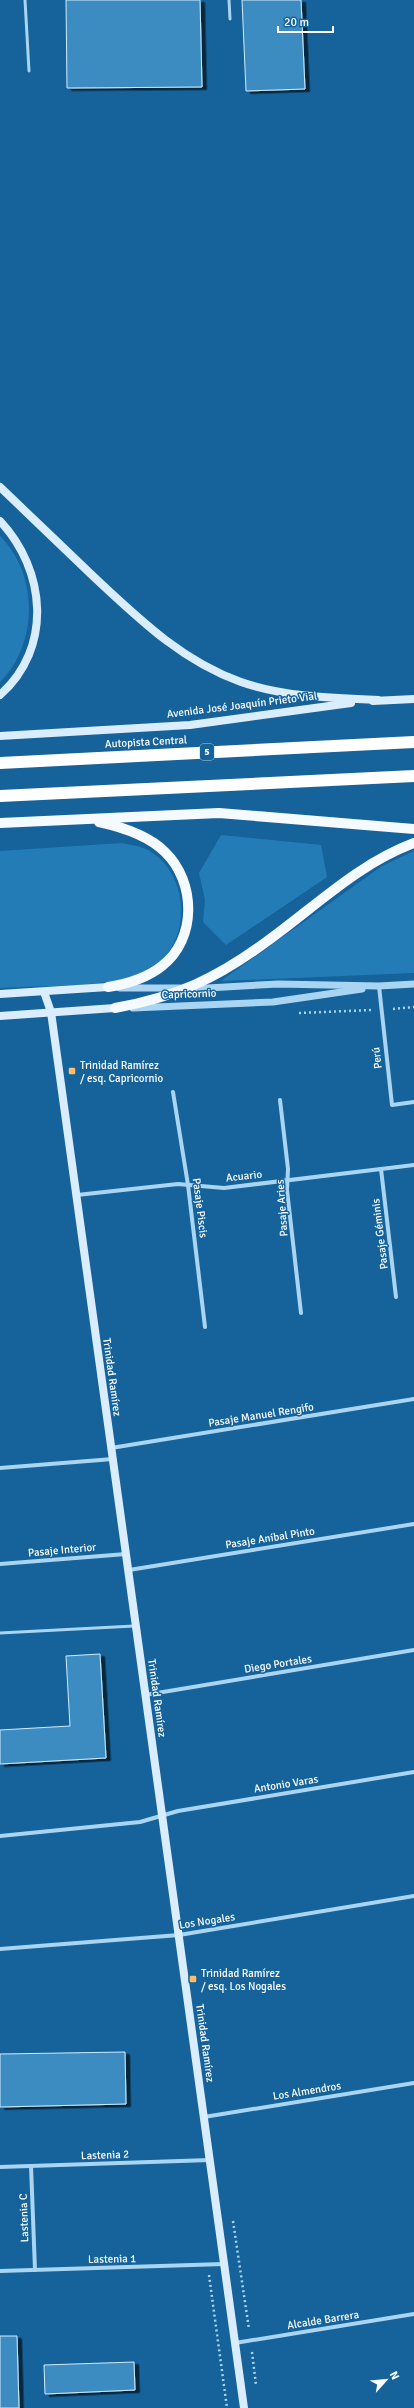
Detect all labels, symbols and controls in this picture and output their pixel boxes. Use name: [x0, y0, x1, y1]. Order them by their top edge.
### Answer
scale bar: [278, 8, 333, 34]
text: 20 m: [284, 15, 309, 30]
street label: Avenida José Joaquín Prieto Vial: [166, 689, 318, 721]
street label: Autopista Central: [105, 733, 187, 751]
road number: 5: [200, 744, 214, 760]
street label: Capricornio: [161, 987, 217, 1001]
street label: Perú: [369, 1047, 385, 1069]
place label: Trinidad Ramírez / esq. Capricornio: [80, 1059, 164, 1085]
marker: Trinidad Ramírez / esq. Capricornio: [67, 1066, 77, 1076]
street label: Acuario: [225, 1168, 263, 1184]
street label: Pasaje Piscis: [190, 1177, 210, 1239]
street label: Pasaje Aries: [274, 1179, 290, 1237]
street label: Pasaje Géminis: [369, 1198, 391, 1270]
street label: Trinidad Ramírez: [100, 1337, 124, 1417]
street label: Pasaje Manuel Rengifo: [207, 1400, 315, 1430]
street label: Pasaje Aníbal Pinto: [224, 1524, 316, 1551]
street label: Pasaje Interior: [27, 1541, 97, 1559]
street label: Diego Portales: [243, 1652, 313, 1676]
street label: Trinidad Ramírez: [145, 1658, 169, 1738]
street label: Antonio Varas: [253, 1772, 319, 1796]
street label: Los Nogales: [178, 1910, 236, 1932]
place label: Trinidad Ramírez / esq. Los Nogales: [201, 1967, 286, 1993]
marker: Trinidad Ramírez / esq. Los Nogales: [188, 1974, 198, 1984]
street label: Trinidad Ramírez: [193, 2003, 217, 2083]
street label: Los Almendros: [272, 2079, 342, 2103]
street label: Lastenia 2: [81, 2148, 129, 2162]
street label: Lastenia C: [17, 2193, 31, 2243]
street label: Lastenia 1: [88, 2252, 136, 2266]
street label: Alcalde Barrera: [286, 2308, 360, 2332]
north arrow: [366, 2360, 406, 2400]
text: N: [387, 2369, 402, 2382]

